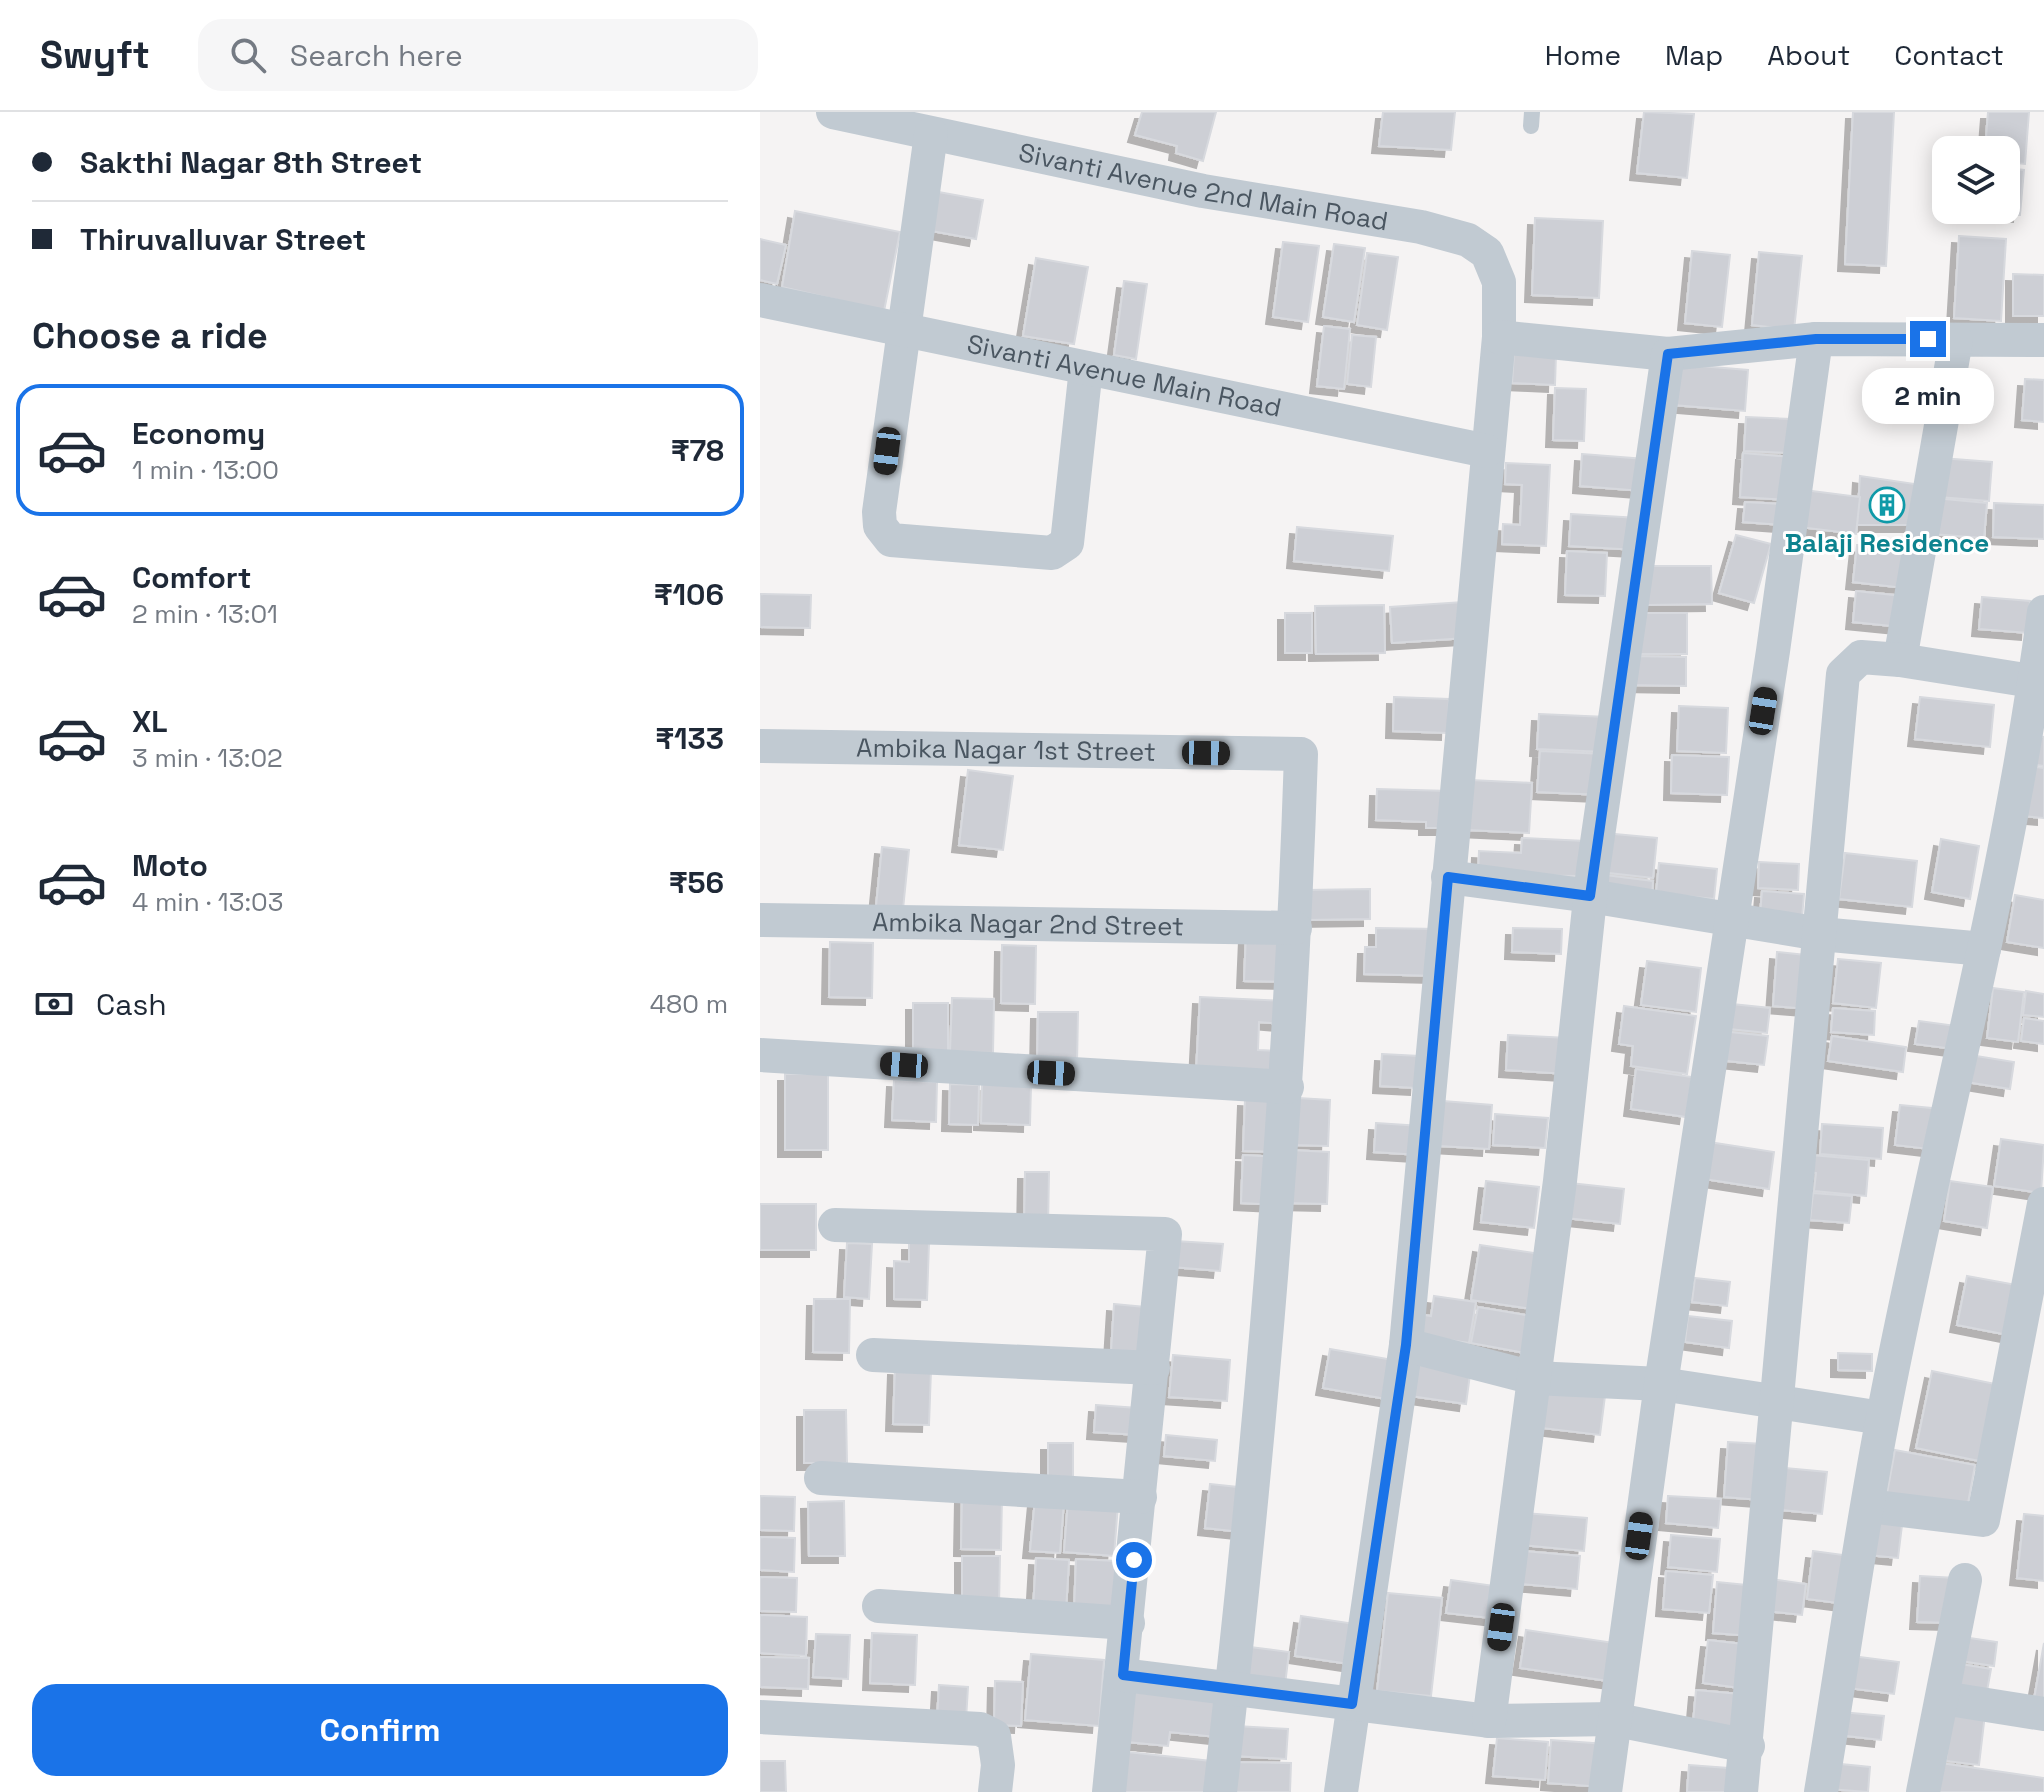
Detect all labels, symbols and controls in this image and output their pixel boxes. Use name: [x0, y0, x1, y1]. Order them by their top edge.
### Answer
search box: [198, 19, 758, 91]
text: Swyft: [40, 31, 150, 79]
icon: search: [226, 33, 270, 77]
text: Search here: [290, 36, 463, 75]
text: Home: [1545, 37, 1621, 73]
text: Map: [1665, 37, 1723, 73]
text: About: [1767, 37, 1850, 73]
text: Contact: [1894, 37, 2004, 73]
street label: Sivanti Avenue 2nd Main Road: [1016, 135, 1390, 238]
map controls: [1932, 136, 2020, 224]
button: layers: [1932, 136, 2020, 224]
text: Sakthi Nagar 8th Street: [80, 143, 422, 182]
text: Thiruvalluvar Street: [80, 220, 366, 259]
text: Choose a ride: [32, 313, 268, 359]
route end: [1910, 321, 1946, 357]
street label: Sivanti Avenue Main Road: [964, 326, 1284, 425]
callout: 2 min: [1862, 367, 1994, 423]
text: 2 min: [1894, 379, 1962, 413]
icon: car: [36, 414, 108, 486]
text: Economy: [132, 414, 265, 453]
car: [872, 426, 902, 476]
text: ₹78: [671, 431, 724, 470]
text: 1 min · 13:00: [132, 453, 279, 487]
building icon: Balaji Residence: [1868, 486, 1906, 524]
place label: Balaji Residence: [1785, 526, 1989, 560]
icon: car: [36, 558, 108, 630]
text: Comfort: [132, 558, 251, 597]
text: ₹106: [654, 575, 724, 614]
text: 2 min · 13:01: [132, 597, 278, 631]
car: [1747, 685, 1779, 737]
icon: car: [36, 702, 108, 774]
text: XL: [132, 702, 168, 741]
text: ₹133: [655, 719, 724, 758]
street label: Ambika Nagar 1st Street: [856, 730, 1156, 769]
text: 3 min · 13:02: [132, 741, 283, 775]
car: [1182, 741, 1230, 765]
icon: car: [36, 846, 108, 918]
text: Moto: [132, 846, 208, 885]
text: ₹56: [669, 863, 724, 902]
text: 4 min · 13:03: [132, 885, 283, 919]
street label: Ambika Nagar 2nd Street: [872, 905, 1184, 943]
icon: cash: [32, 982, 76, 1026]
text: Cash: [96, 985, 167, 1024]
text: 480 m: [650, 987, 728, 1021]
car: [879, 1051, 929, 1079]
car: [1026, 1060, 1076, 1086]
car: [1624, 1511, 1654, 1561]
route start: [1116, 1542, 1152, 1578]
car: [1486, 1602, 1516, 1652]
button: Confirm: [32, 1684, 728, 1776]

